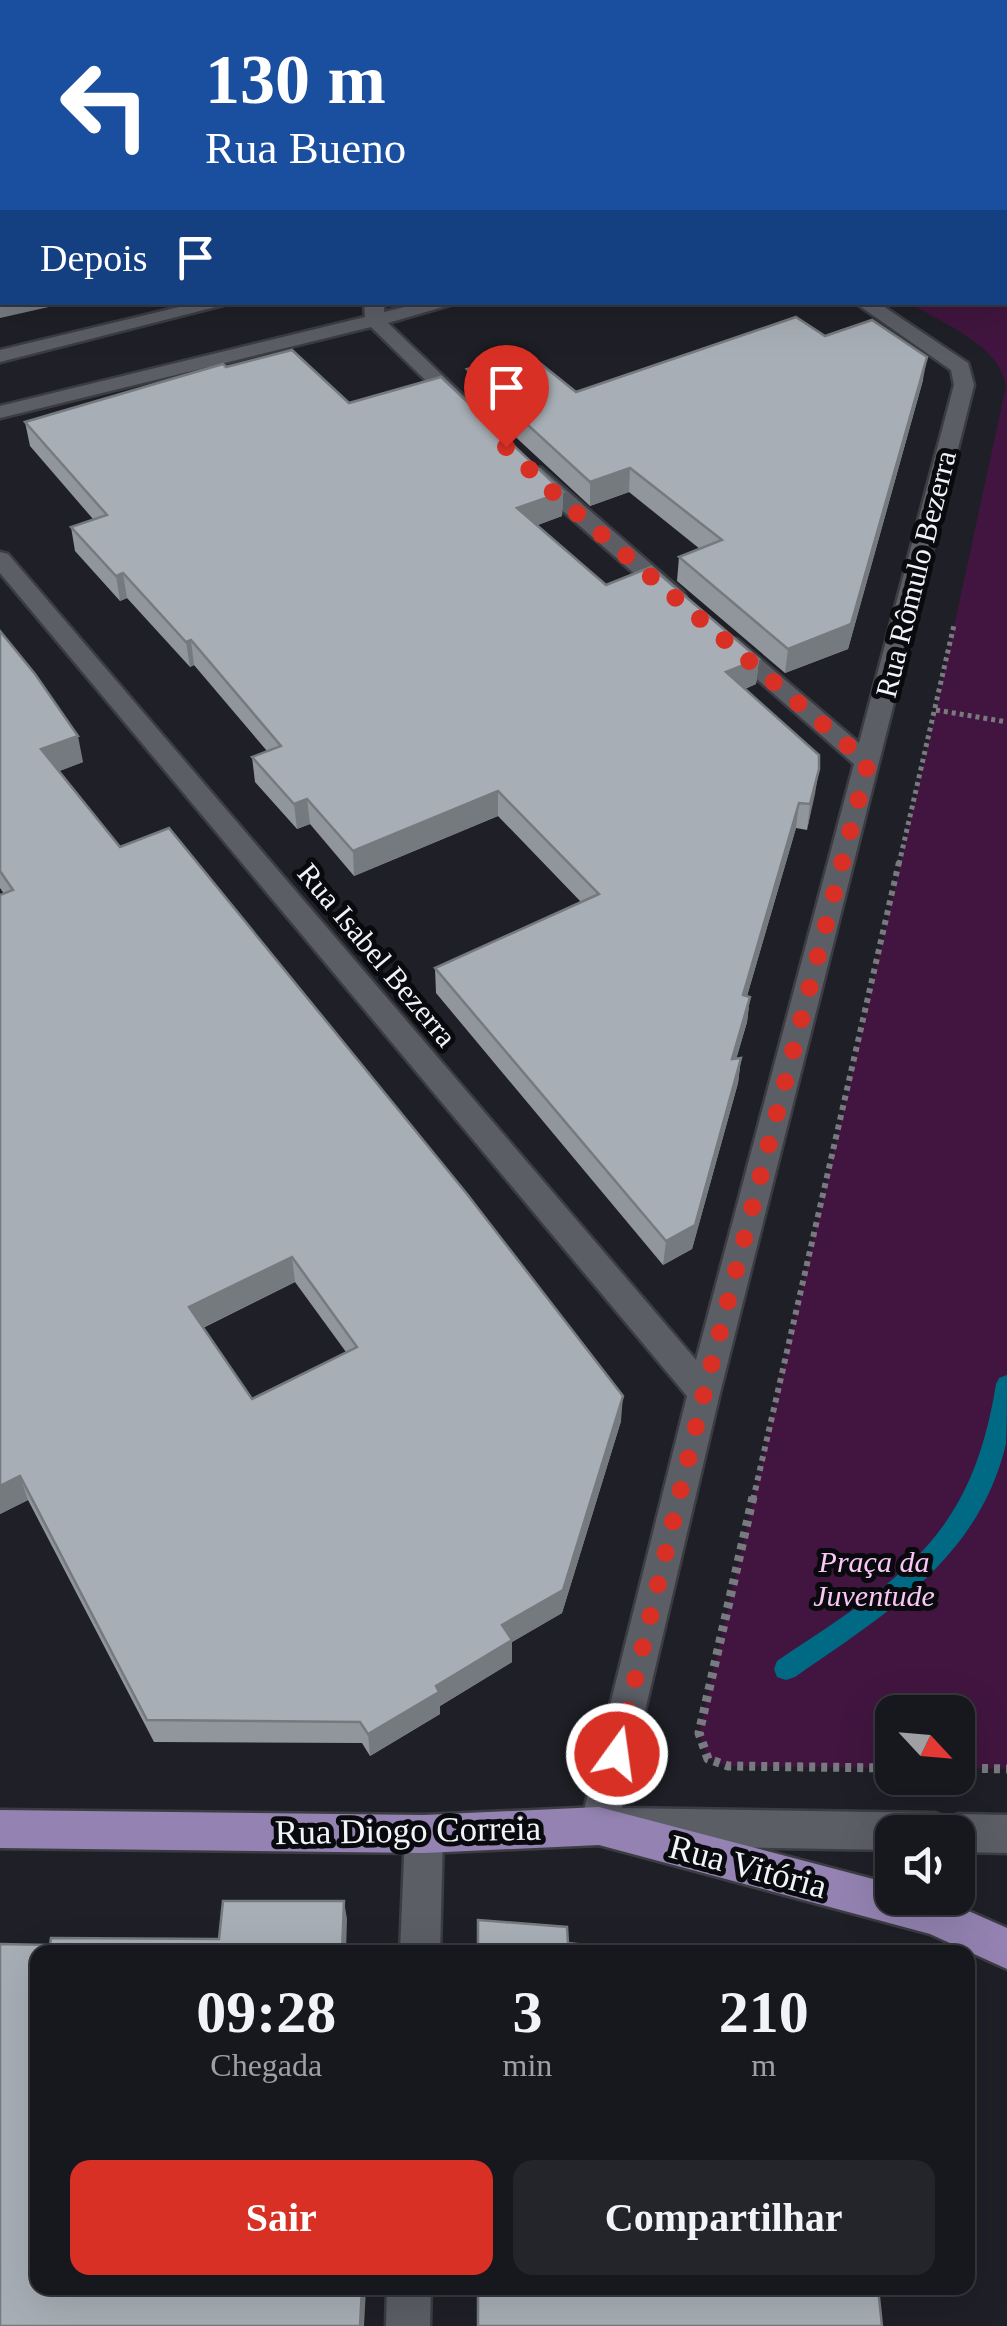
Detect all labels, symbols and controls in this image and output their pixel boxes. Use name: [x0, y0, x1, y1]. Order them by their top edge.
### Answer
icon: left: [40, 40, 170, 170]
text: 130 m: [205, 41, 386, 118]
text: Rua Bueno: [205, 123, 406, 173]
icon: arrive: [168, 230, 223, 285]
text: Depois: [40, 237, 148, 279]
pin: [464, 345, 549, 448]
icon: arrive: [479, 360, 534, 415]
street label: Rua Rômulo Bezerra: [869, 447, 962, 701]
street label: Rua Isabel Bezerra: [291, 857, 463, 1053]
park label: Praça da Juventude: [813, 1545, 935, 1612]
north arrow: [875, 1695, 975, 1795]
map controls: [875, 1695, 975, 1915]
position arrow: [565, 1702, 669, 1806]
street label: Rua Diogo Correia: [275, 1809, 542, 1852]
button: sound: [875, 1815, 975, 1915]
street label: Rua Vitória: [665, 1827, 831, 1906]
text: 09:28: [196, 1979, 336, 2045]
text: 3: [512, 1979, 542, 2045]
text: 210: [719, 1979, 809, 2045]
text: Chegada: [210, 2047, 322, 2083]
text: min: [503, 2047, 552, 2083]
text: m: [751, 2047, 776, 2083]
button: Sair: [70, 2160, 493, 2275]
button: Compartilhar: [513, 2160, 935, 2275]

